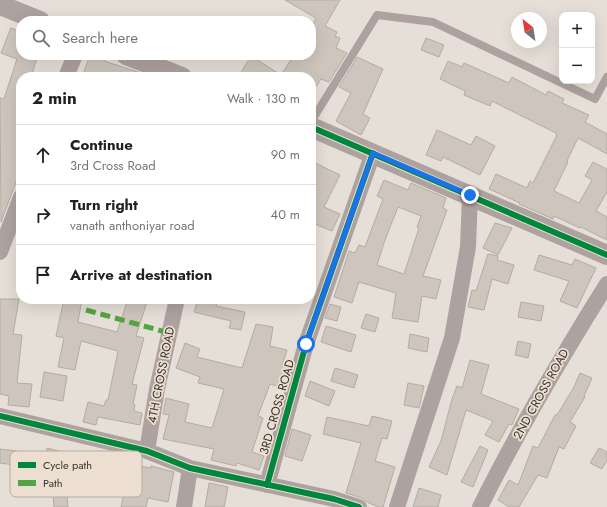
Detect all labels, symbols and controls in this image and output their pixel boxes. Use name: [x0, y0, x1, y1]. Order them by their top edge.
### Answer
north arrow: [511, 12, 547, 48]
map controls: [559, 12, 595, 84]
button: +: [559, 12, 595, 48]
search box: [16, 16, 316, 60]
icon: search: [30, 27, 52, 49]
text: Search here: [62, 27, 138, 49]
button: −: [559, 48, 595, 84]
text: 2 min: [32, 86, 77, 110]
text: Walk · 130 m: [227, 89, 300, 108]
text: Continue: [70, 134, 133, 156]
icon: ahead: [32, 144, 54, 166]
text: 90 m: [271, 145, 300, 164]
text: 3rd Cross Road: [70, 156, 156, 175]
route end: [461, 186, 479, 204]
text: Turn right: [70, 194, 138, 216]
icon: right: [32, 204, 54, 226]
text: 40 m: [271, 205, 300, 224]
text: vanath anthoniyar road: [70, 216, 195, 235]
icon: arrive: [32, 264, 54, 286]
text: Arrive at destination: [70, 264, 212, 286]
street label: 4TH CROSS ROAD: [143, 325, 179, 425]
route start: [297, 335, 315, 353]
street label: 2ND CROSS ROAD: [509, 345, 573, 443]
street label: 3RD CROSS ROAD: [255, 357, 299, 457]
legend: [10, 451, 142, 497]
text: Cycle path: [43, 457, 92, 473]
text: Path: [43, 475, 62, 491]

